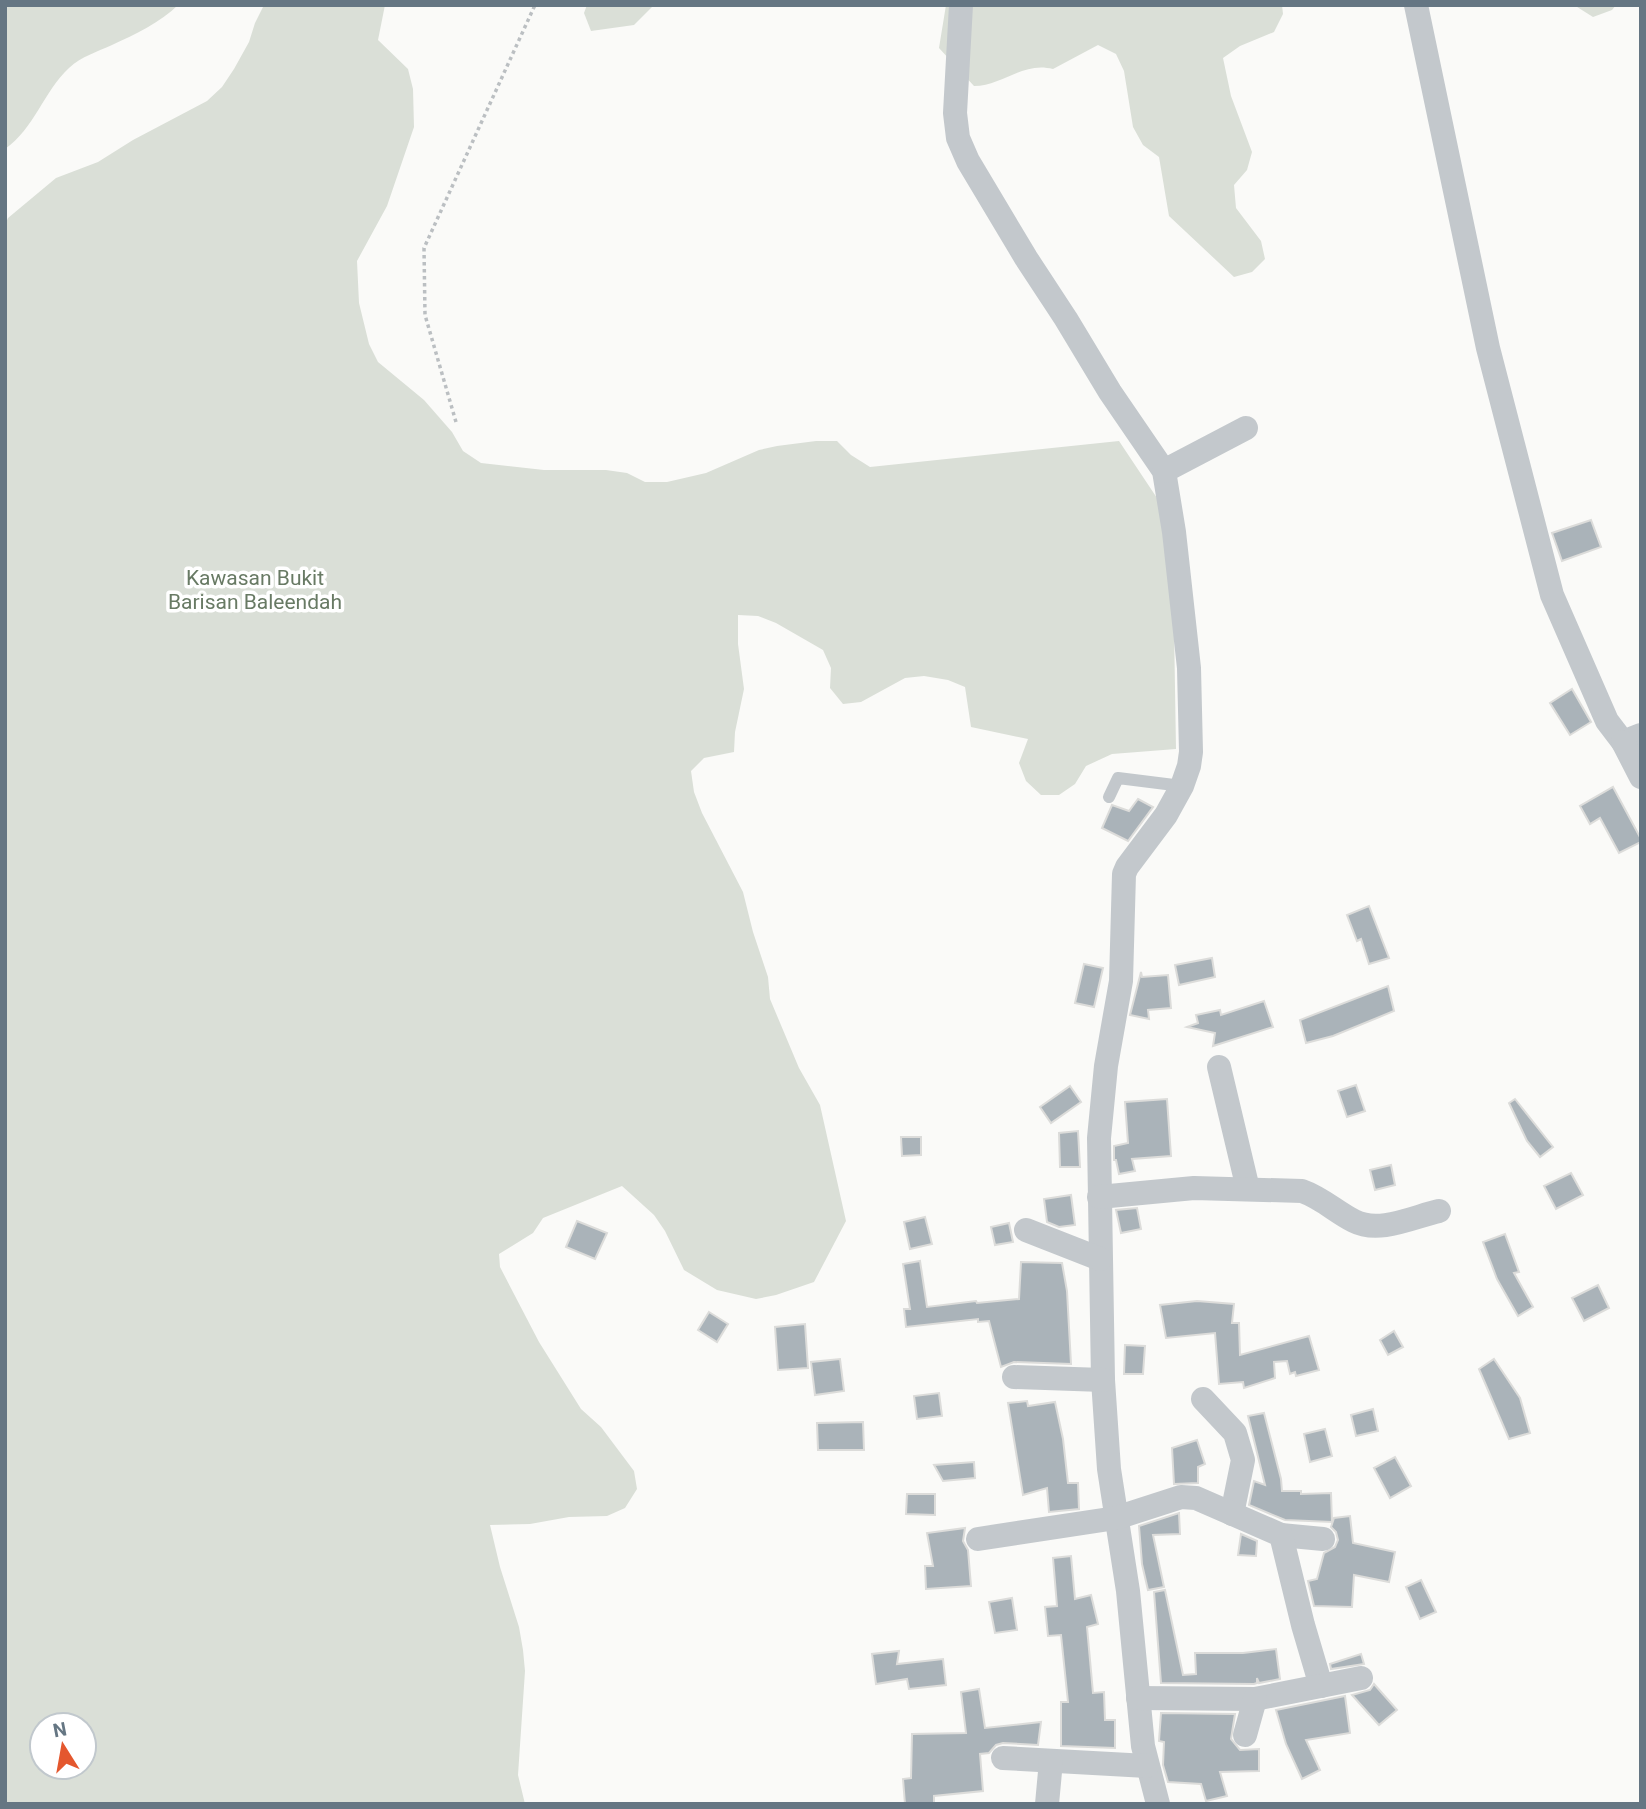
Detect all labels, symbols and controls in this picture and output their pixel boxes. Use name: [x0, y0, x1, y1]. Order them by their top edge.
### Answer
park label: Kawasan Bukit Barisan Baleendah: [168, 566, 342, 614]
north arrow: [28, 1711, 98, 1781]
text: N: [51, 1717, 69, 1742]

